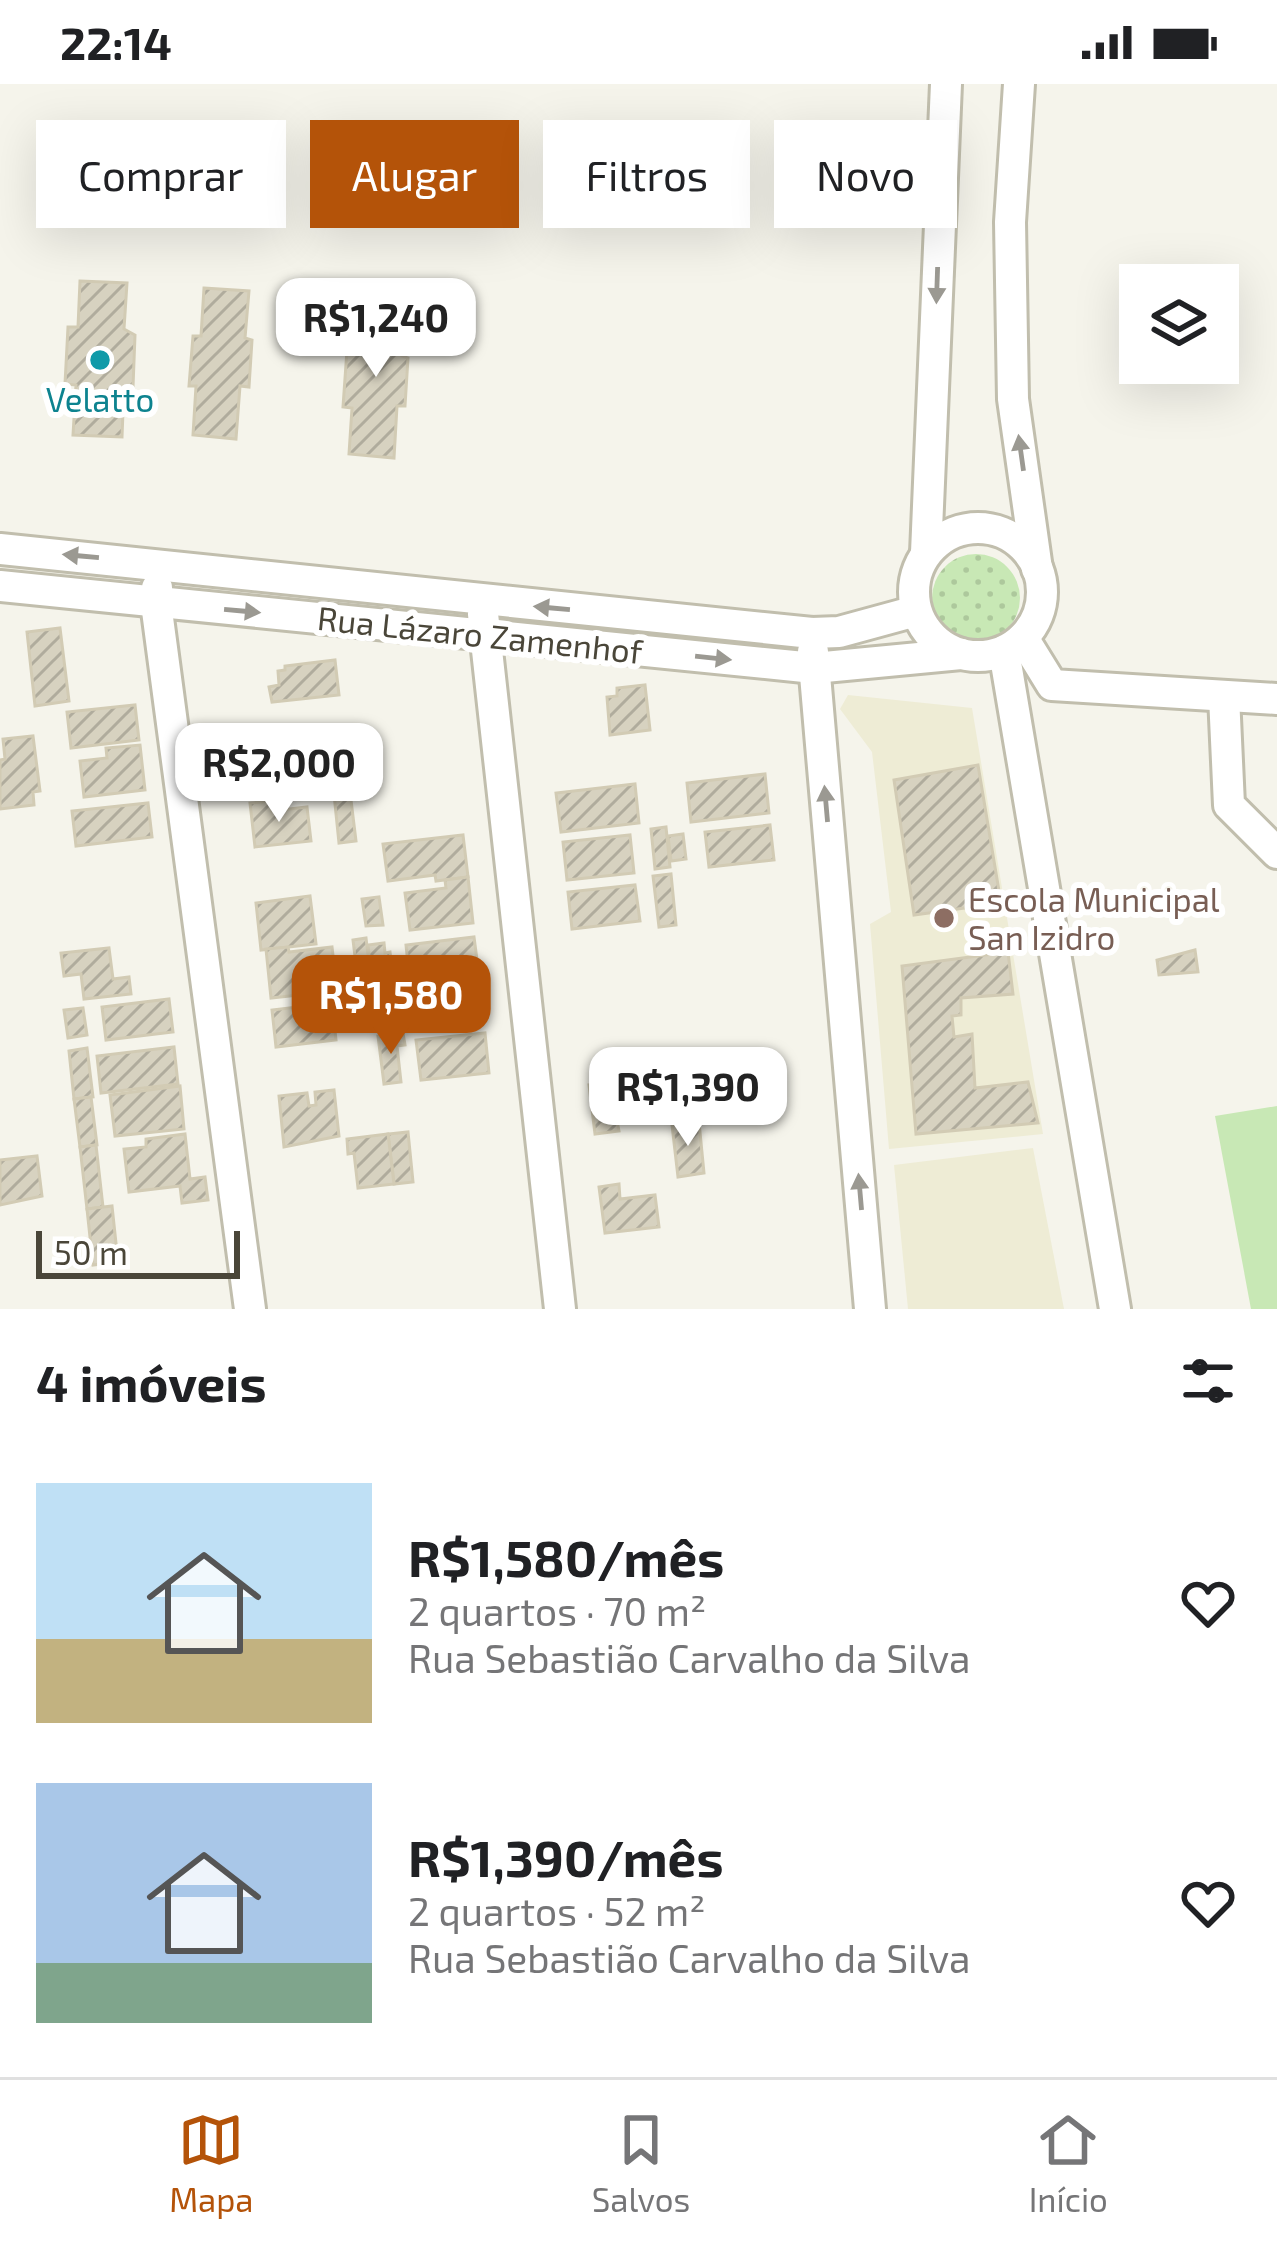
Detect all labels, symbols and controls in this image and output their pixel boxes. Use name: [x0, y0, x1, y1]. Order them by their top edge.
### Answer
text: 22:14: [60, 15, 172, 69]
chip: Comprar: [36, 120, 286, 228]
chip: Alugar: [310, 120, 519, 228]
chip: Filtros: [543, 120, 750, 228]
chip: Novo: [774, 120, 957, 228]
map controls: [1119, 264, 1239, 384]
button: layers: [1119, 264, 1239, 384]
one-way arrow: [928, 267, 947, 305]
pin: R$1,240: [265, 278, 487, 380]
text: R$1,240: [303, 293, 449, 340]
marker: Velatto: [87, 347, 113, 373]
place label: Velatto: [46, 379, 154, 419]
one-way arrow: [1011, 433, 1030, 471]
one-way arrow: [61, 546, 99, 565]
street label: Rua Lázaro Zamenhof: [315, 597, 646, 671]
one-way arrow: [533, 598, 570, 617]
one-way arrow: [224, 602, 261, 621]
one-way arrow: [695, 648, 732, 667]
pin: R$2,000: [168, 723, 390, 825]
text: R$2,000: [202, 738, 356, 785]
one-way arrow: [816, 785, 835, 822]
place label: Escola Municipal San Izidro: [968, 879, 1220, 957]
marker: Escola Municipal San Izidro: [931, 905, 957, 931]
pin: R$1,580: [280, 955, 502, 1057]
text: R$1,580: [319, 970, 463, 1017]
pin: R$1,390: [577, 1047, 799, 1149]
text: R$1,390: [616, 1062, 760, 1109]
one-way arrow: [850, 1173, 869, 1210]
scale bar: [36, 1225, 240, 1278]
text: 50 m: [54, 1232, 128, 1272]
icon: filters: [1175, 1348, 1241, 1414]
text: 4 imóveis: [36, 1351, 266, 1412]
text: R$1,580/mês: [408, 1526, 724, 1587]
icon: home: [132, 1531, 276, 1675]
icon: heart: [1175, 1570, 1241, 1636]
text: 2 quartos · 70 m²: [408, 1587, 706, 1634]
text: Rua Sebastião Carvalho da Silva: [408, 1634, 970, 1681]
text: R$1,390/mês: [408, 1826, 723, 1887]
icon: home: [132, 1831, 276, 1975]
icon: heart: [1175, 1870, 1241, 1936]
text: 2 quartos · 52 m²: [408, 1887, 705, 1934]
text: Rua Sebastião Carvalho da Silva: [408, 1934, 970, 1981]
tab: Mapa: [169, 2107, 254, 2219]
tab: Salvos: [592, 2107, 690, 2219]
tab: Início: [1029, 2107, 1108, 2219]

